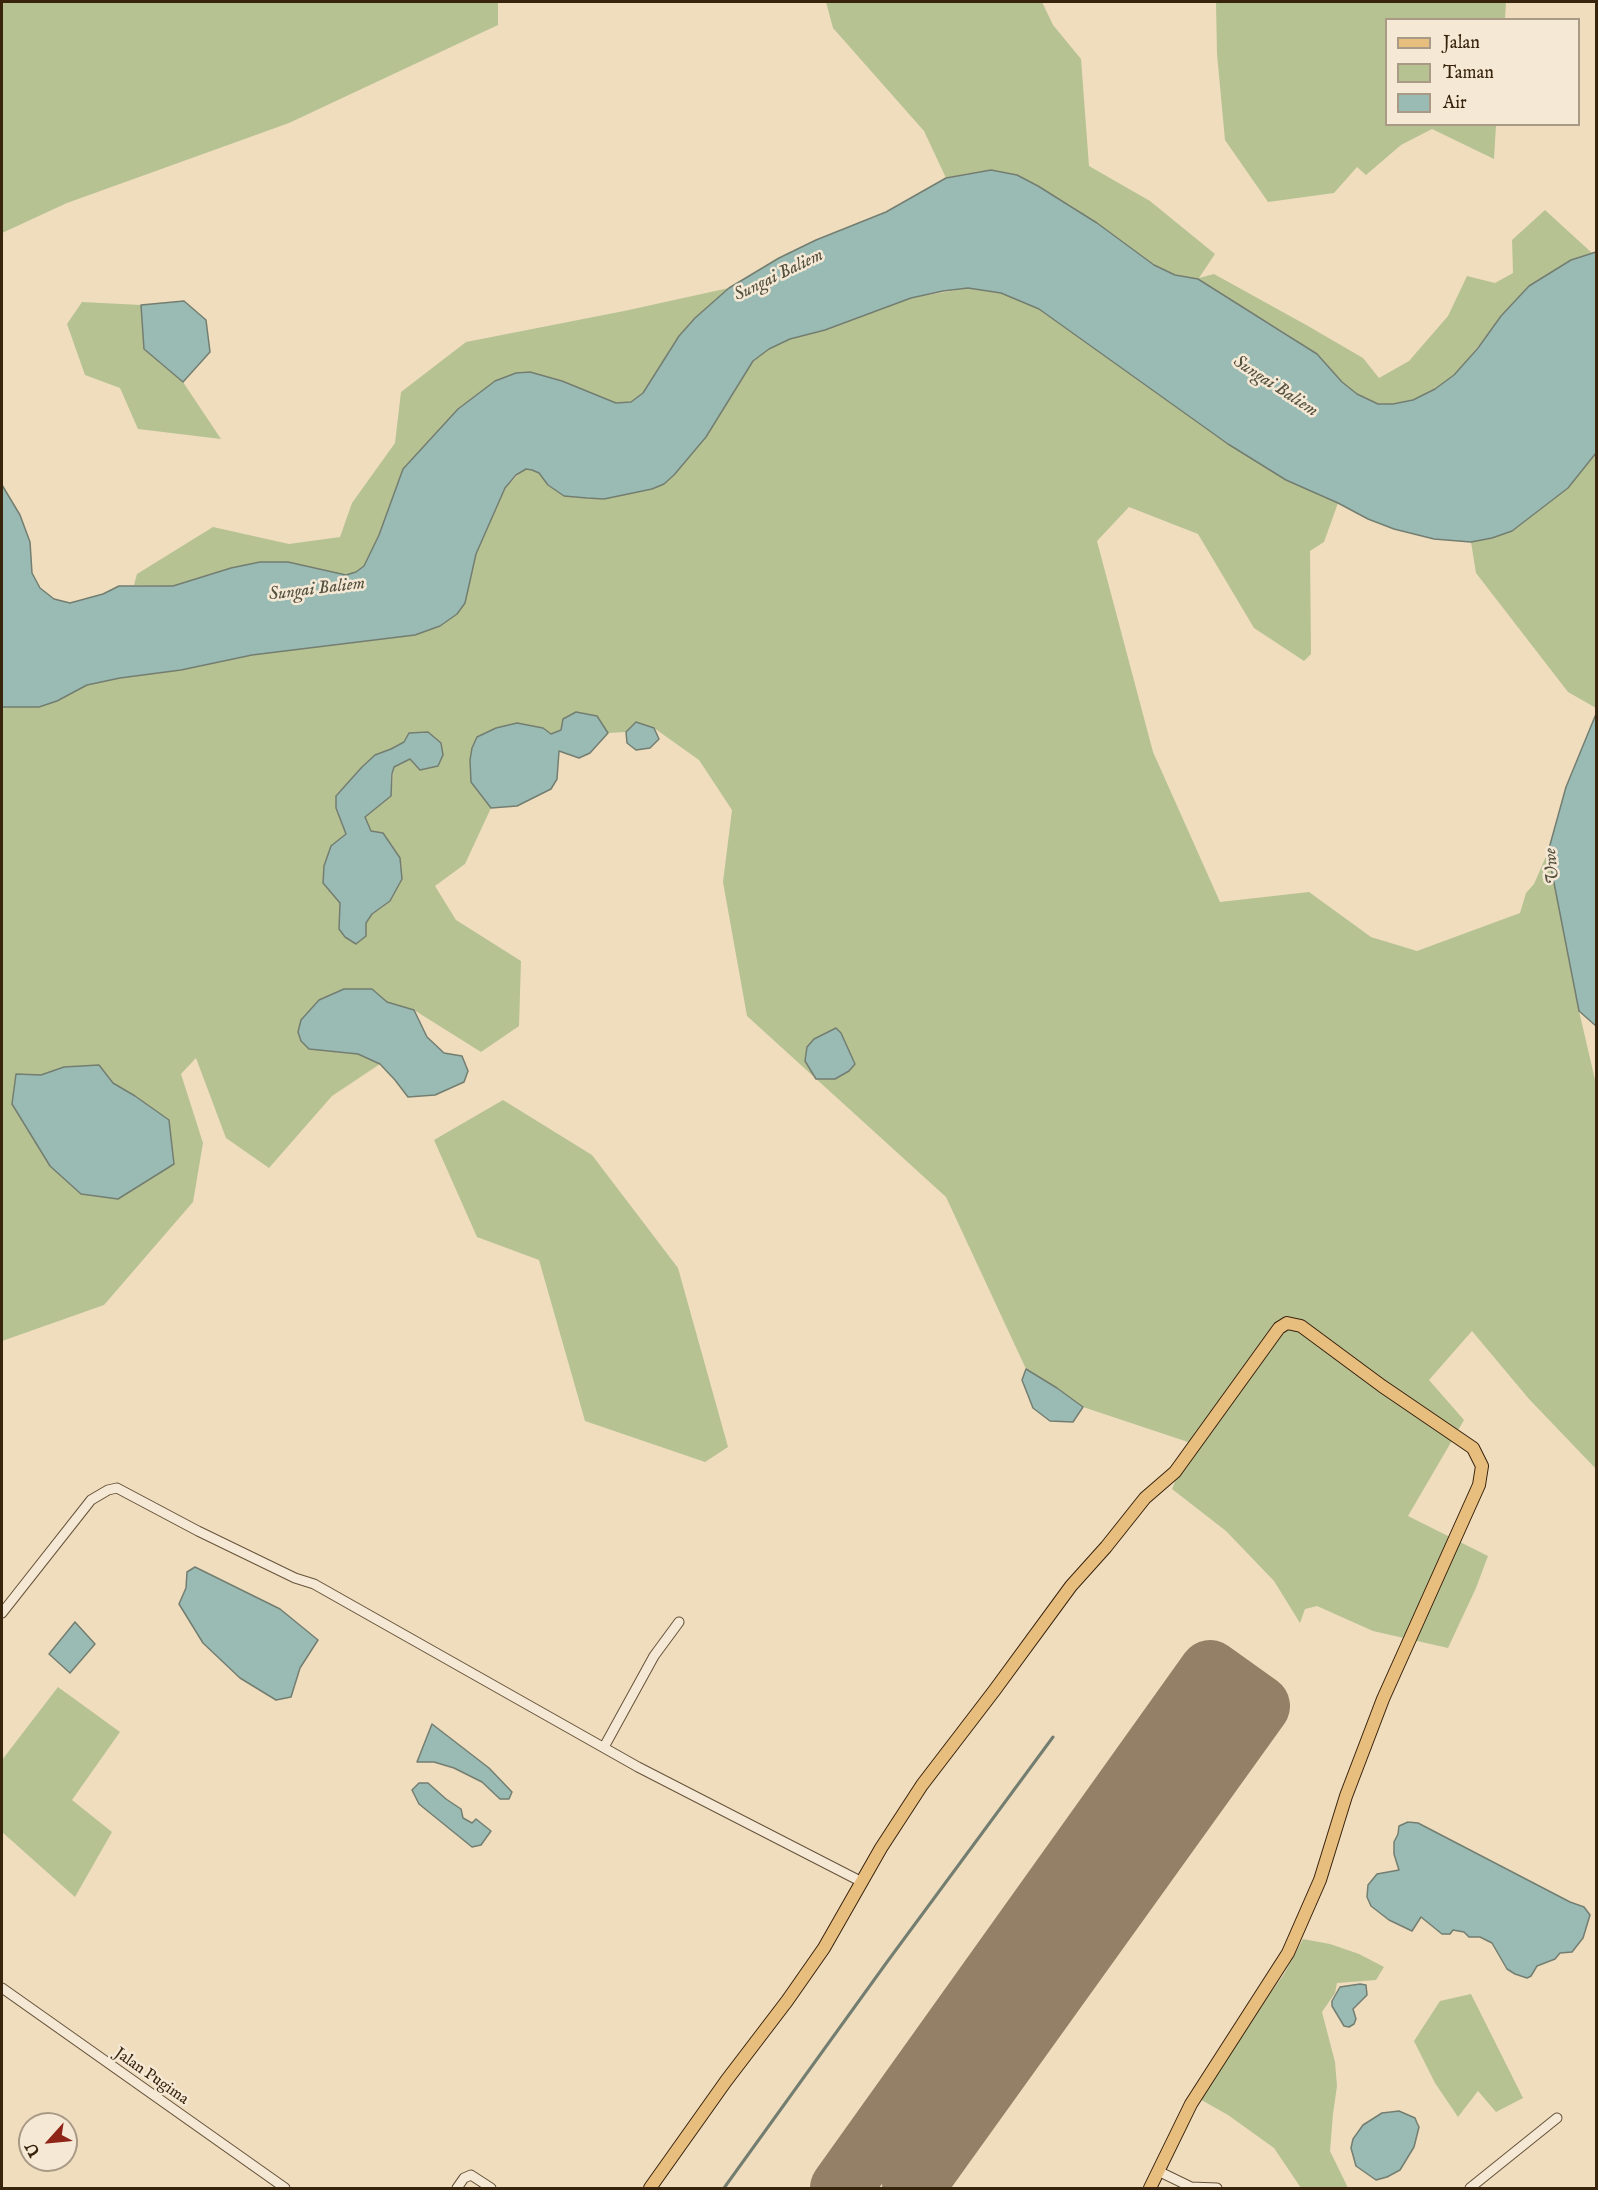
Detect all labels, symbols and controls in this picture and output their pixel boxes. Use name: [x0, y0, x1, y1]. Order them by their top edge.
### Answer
legend: [1385, 18, 1580, 126]
text: Jalan: [1443, 32, 1480, 55]
text: Taman: [1443, 62, 1494, 85]
text: Air: [1443, 92, 1467, 115]
water label: Sungai Baliem: [731, 245, 827, 307]
water label: Sungai Baliem: [1229, 352, 1321, 422]
water label: Sungai Baliem: [268, 573, 366, 607]
water label: Uwe: [1540, 847, 1566, 885]
street label: Jalan Pugima: [110, 2044, 192, 2110]
north arrow: [18, 2112, 78, 2172]
text: U: [22, 2139, 46, 2160]

